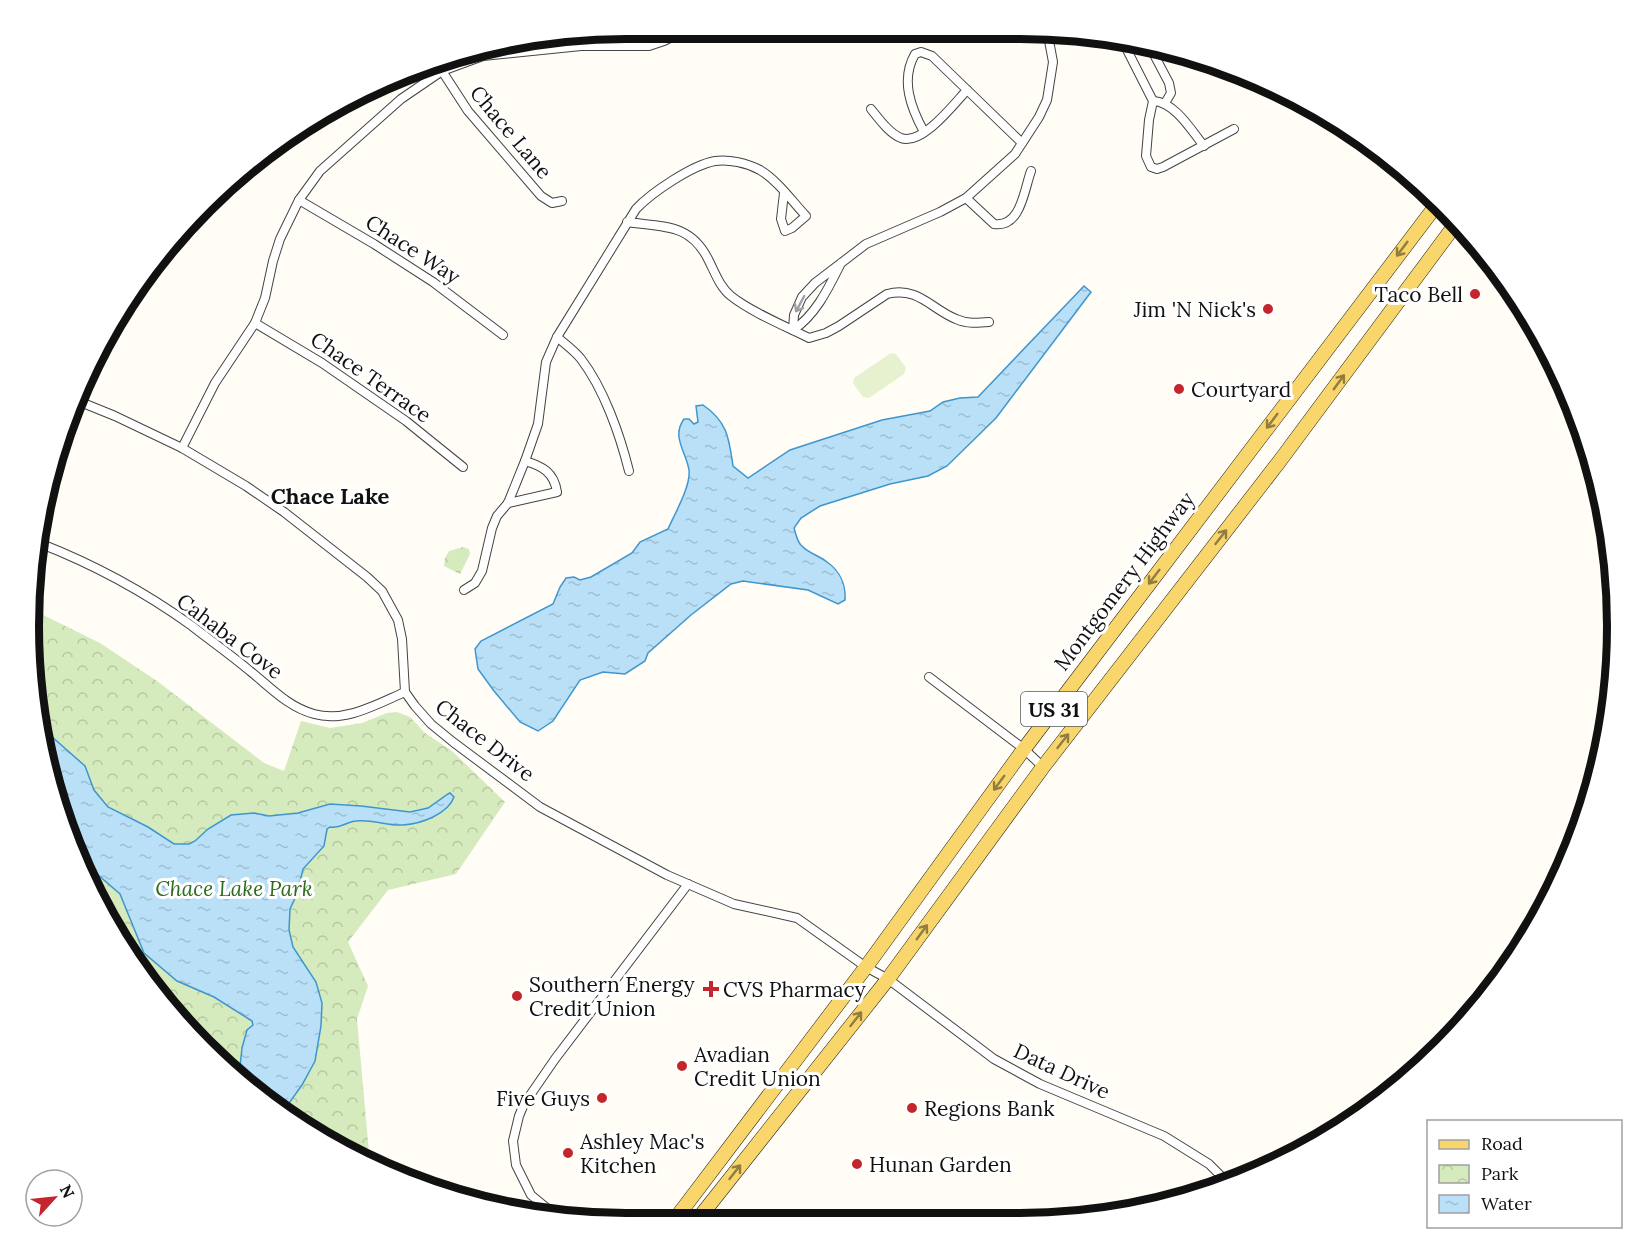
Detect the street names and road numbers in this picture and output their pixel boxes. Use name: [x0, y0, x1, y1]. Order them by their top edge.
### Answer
street label: Chace Lane: [464, 80, 558, 184]
street label: Chace Way: [360, 208, 466, 290]
street label: Chace Terrace: [305, 325, 437, 429]
street label: Montgomery Highway: [1048, 486, 1200, 676]
street label: Cahaba Cove: [171, 587, 289, 685]
road number: US 31: [1021, 692, 1087, 726]
street label: Chace Drive: [430, 693, 540, 787]
street label: Data Drive: [1010, 1037, 1114, 1105]

